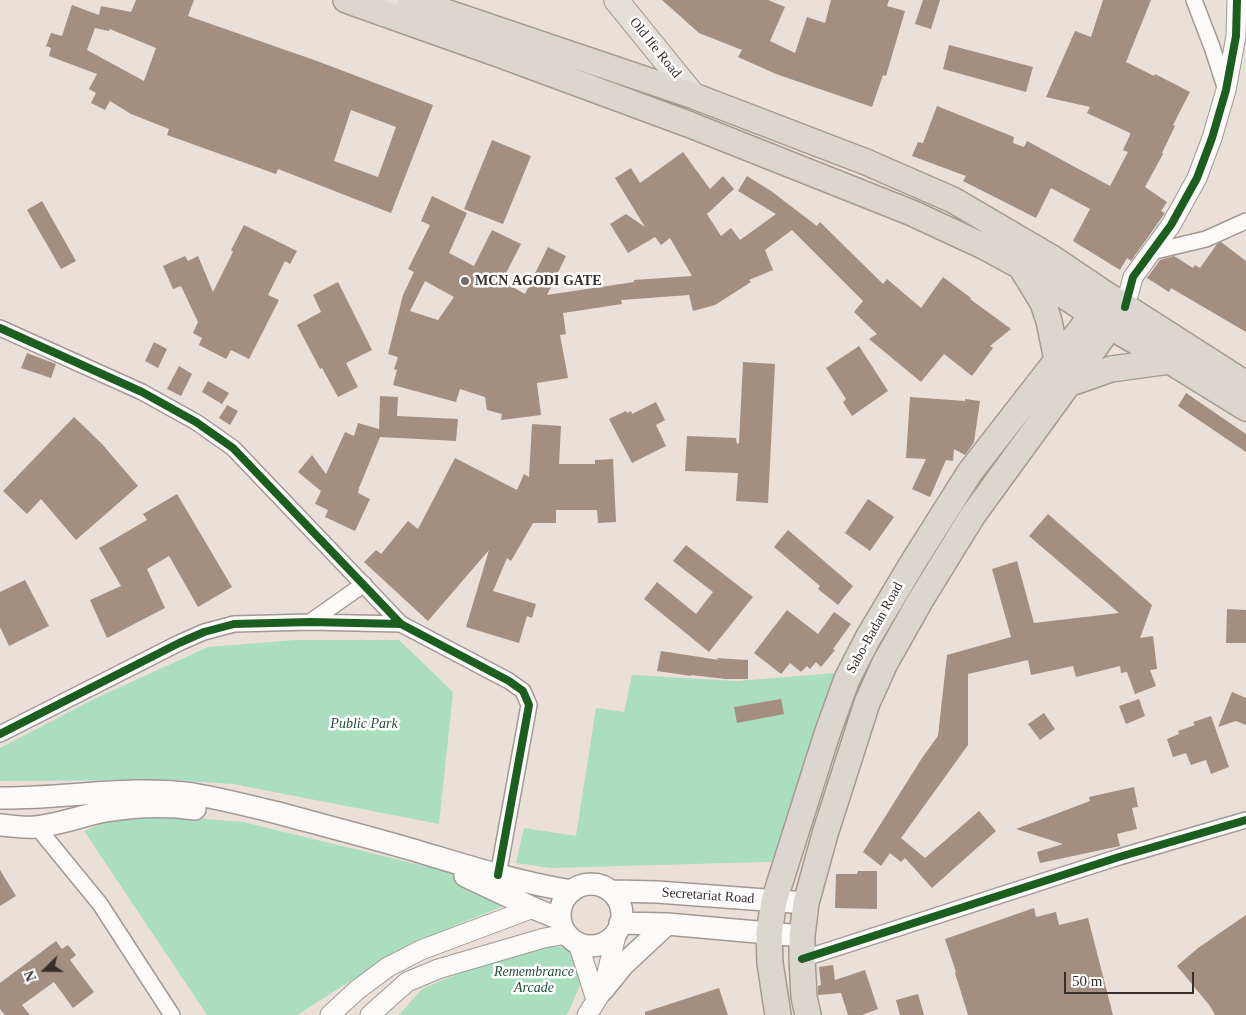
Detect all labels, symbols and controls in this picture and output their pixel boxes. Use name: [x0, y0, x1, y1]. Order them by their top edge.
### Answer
street label: Old Ife Road: [625, 14, 685, 82]
place label: MCN AGODI GATE: [475, 273, 602, 289]
marker: MCN AGODI GATE: [459, 275, 471, 287]
street label: Sabo-Badan Road: [843, 580, 907, 676]
park label: Public Park: [330, 716, 398, 732]
street label: Secretariat Road: [661, 884, 755, 908]
north arrow: [20, 945, 70, 995]
scale bar: [1066, 962, 1196, 994]
park label: Remembrance Arcade: [494, 964, 574, 996]
text: N: [22, 968, 39, 983]
text: 50 m: [1072, 973, 1102, 989]

